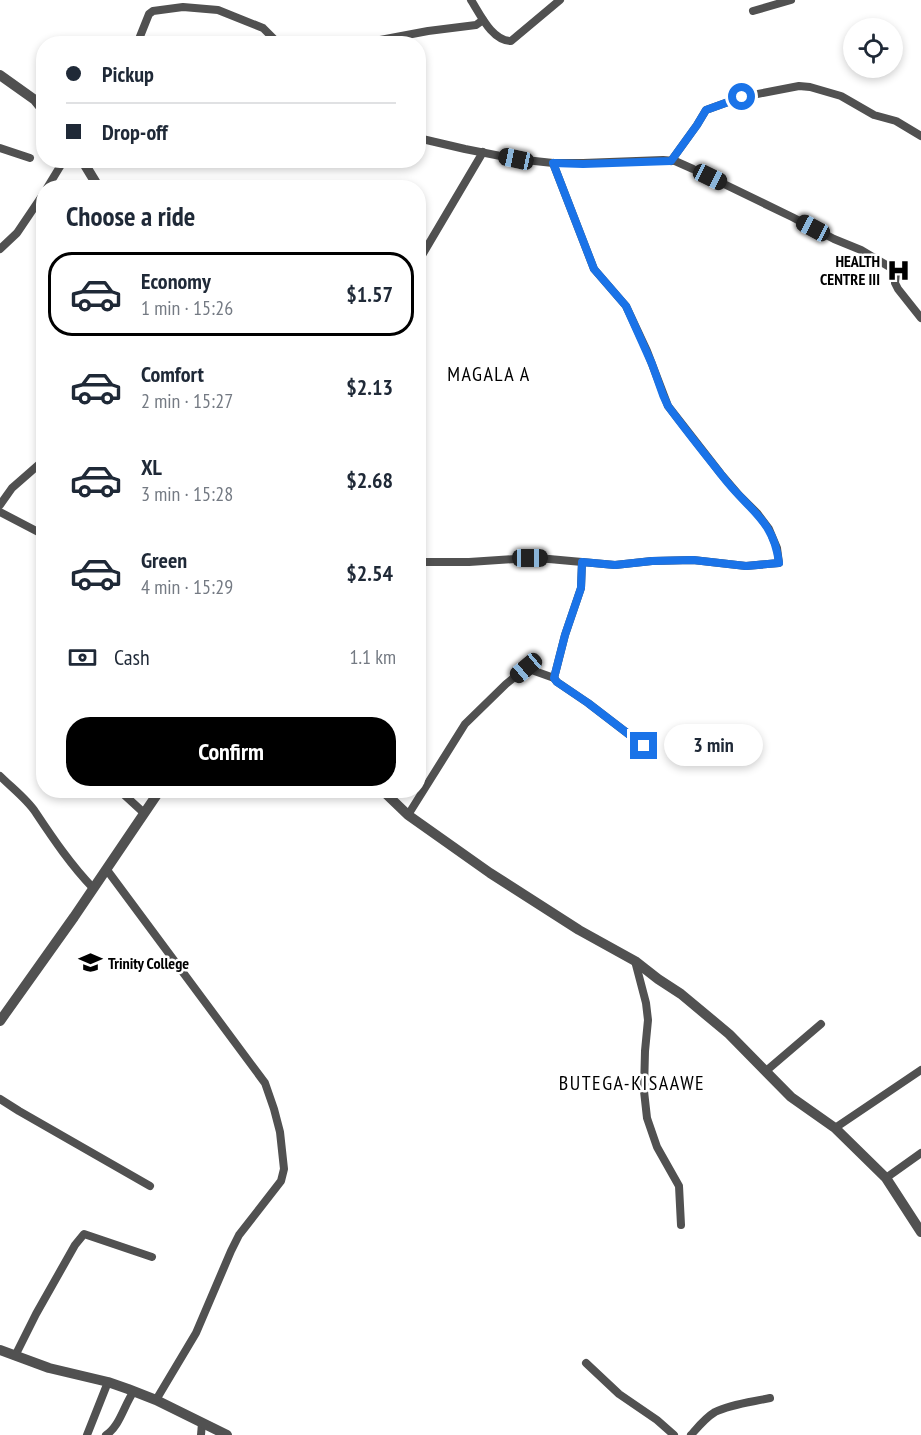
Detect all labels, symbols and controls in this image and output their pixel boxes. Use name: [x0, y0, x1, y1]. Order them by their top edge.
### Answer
map controls: [843, 18, 903, 78]
button: locate: [843, 18, 903, 78]
text: Pickup: [102, 60, 154, 88]
route start: [728, 83, 755, 110]
text: Drop-off: [102, 118, 168, 146]
car: [497, 146, 535, 172]
car: [690, 161, 730, 193]
text: Choose a ride: [66, 199, 195, 233]
car: [793, 212, 833, 244]
place label: HEALTH CENTRE III: [820, 251, 880, 289]
hospital icon: HEALTH CENTRE III: [885, 257, 911, 283]
icon: car: [69, 267, 123, 321]
text: Economy: [141, 267, 211, 295]
text: $1.57: [346, 280, 393, 308]
text: 1 min · 15:26: [141, 295, 233, 321]
icon: car: [69, 360, 123, 414]
text: Comfort: [141, 360, 204, 388]
district label: MAGALA A: [447, 361, 531, 387]
text: $2.13: [346, 373, 393, 401]
text: 2 min · 15:27: [141, 388, 233, 414]
icon: car: [69, 453, 123, 507]
text: XL: [141, 453, 162, 481]
text: $2.68: [346, 466, 393, 494]
text: 3 min · 15:28: [141, 481, 233, 507]
icon: car: [69, 546, 123, 600]
text: Green: [141, 546, 187, 574]
car: [512, 549, 548, 567]
text: $2.54: [346, 559, 393, 587]
text: 4 min · 15:29: [141, 574, 233, 600]
icon: cash: [66, 641, 99, 674]
text: Cash: [114, 643, 150, 671]
text: 1.1 km: [349, 644, 396, 670]
car: [506, 650, 546, 686]
button: Confirm: [66, 717, 396, 786]
callout: 3 min: [665, 725, 764, 767]
route end: [630, 732, 657, 759]
text: 3 min: [693, 732, 734, 758]
school or university icon: Trinity College: [77, 950, 103, 976]
place label: Trinity College: [108, 953, 189, 973]
district label: BUTEGA-KISAAWE: [559, 1070, 705, 1096]

